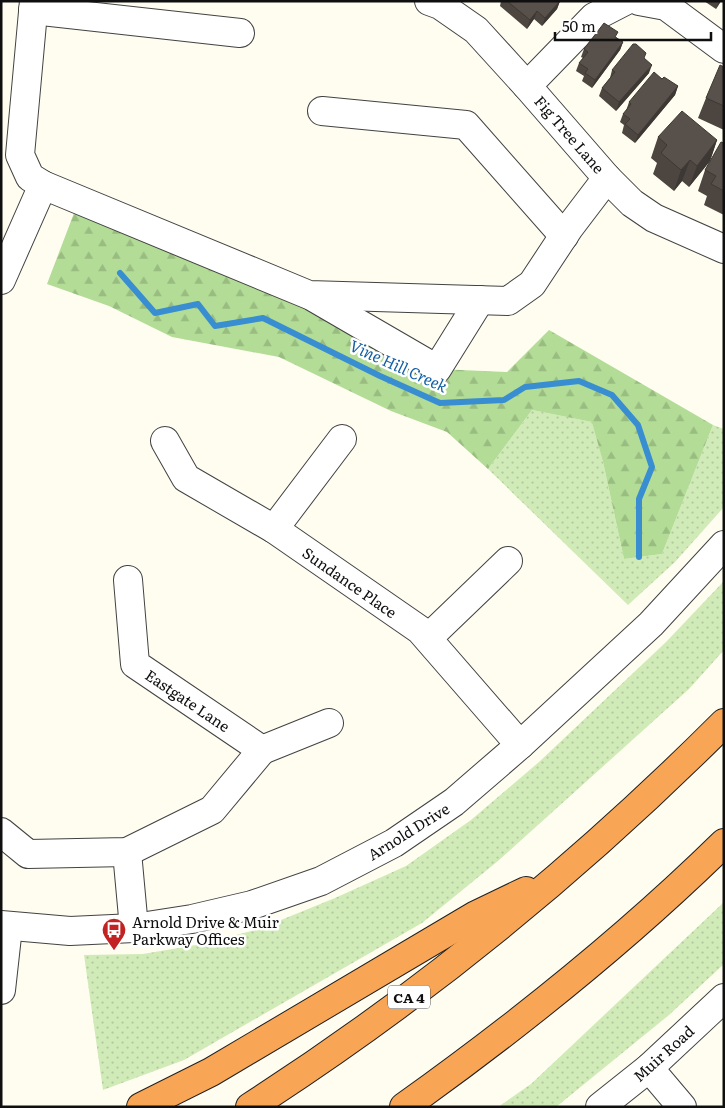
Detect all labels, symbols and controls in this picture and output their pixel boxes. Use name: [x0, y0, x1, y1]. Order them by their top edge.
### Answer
scale bar: [555, 10, 711, 42]
text: 50 m: [562, 14, 596, 37]
street label: Fig Tree Lane: [530, 90, 611, 178]
water label: Vine Hill Creek: [346, 333, 452, 397]
street label: Sundance Place: [298, 541, 402, 623]
street label: Eastgate Lane: [141, 663, 235, 737]
street label: Arnold Drive: [363, 797, 454, 865]
place label: Arnold Drive & Muir Parkway Offices: [132, 910, 279, 950]
bus stop icon: Arnold Drive & Muir Parkway Offices: [101, 917, 127, 951]
road number: CA 4: [388, 986, 430, 1009]
street label: Muir Road: [627, 1019, 699, 1087]

